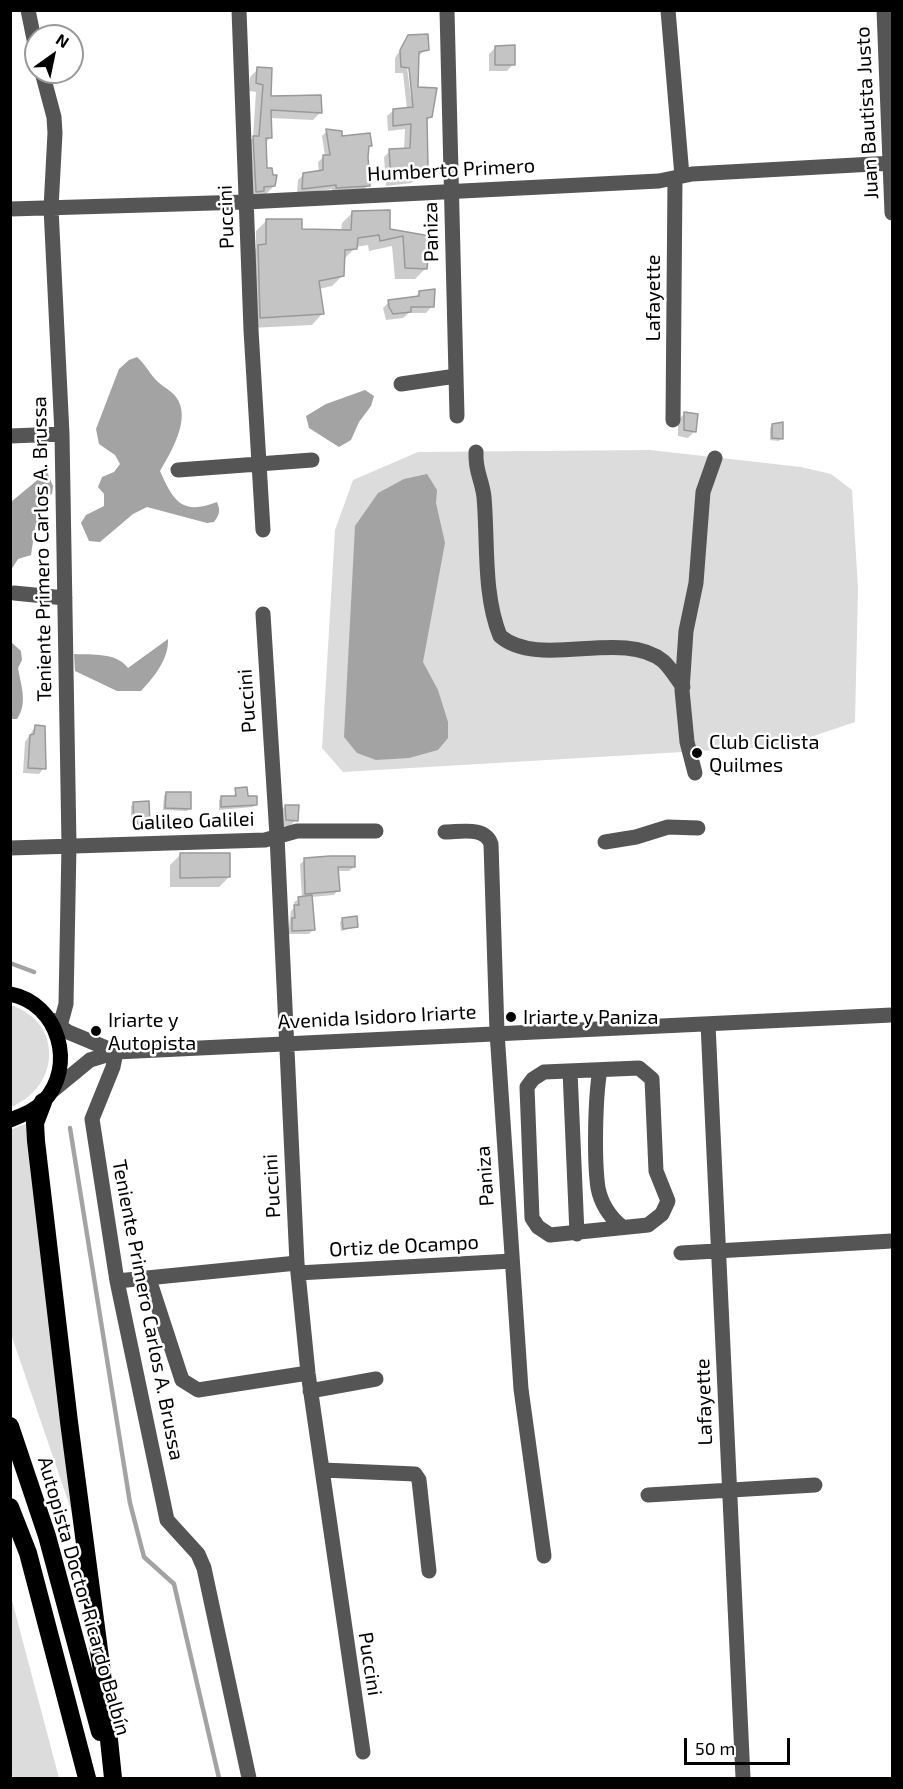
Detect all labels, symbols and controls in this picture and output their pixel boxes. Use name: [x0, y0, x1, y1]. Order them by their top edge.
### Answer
north arrow: [24, 24, 84, 84]
street label: Juan Bautista Justo: [850, 26, 884, 200]
text: N: [53, 29, 73, 51]
street label: Humberto Primero: [366, 154, 536, 186]
street label: Puccini: [213, 185, 239, 249]
street label: Paniza: [418, 202, 444, 262]
street label: Lafayette: [641, 254, 665, 342]
street label: Teniente Primero Carlos A. Brussa: [27, 396, 57, 702]
street label: Puccini: [233, 668, 261, 734]
place label: Club Ciclista Quilmes: [709, 730, 819, 777]
marker: Club Ciclista Quilmes: [690, 746, 704, 760]
street label: Galileo Galilei: [131, 807, 255, 835]
street label: Avenida Isidoro Iriarte: [277, 1000, 477, 1034]
place label: Iriarte y Paniza: [523, 1005, 659, 1029]
place label: Iriarte y Autopista: [108, 1008, 196, 1055]
marker: Iriarte y Paniza: [504, 1010, 518, 1024]
marker: Iriarte y Autopista: [89, 1024, 103, 1038]
street label: Paniza: [471, 1145, 499, 1207]
street label: Puccini: [258, 1153, 286, 1219]
street label: Teniente Primero Carlos A. Brussa: [107, 1158, 189, 1462]
street label: Ortiz de Ocampo: [329, 1230, 479, 1262]
street label: Lafayette: [690, 1358, 718, 1446]
street label: Autopista Doctor Ricardo Balbín: [33, 1454, 135, 1738]
street label: Puccini: [353, 1630, 387, 1698]
scale bar: [687, 1726, 794, 1764]
text: 50 m: [695, 1737, 735, 1759]

